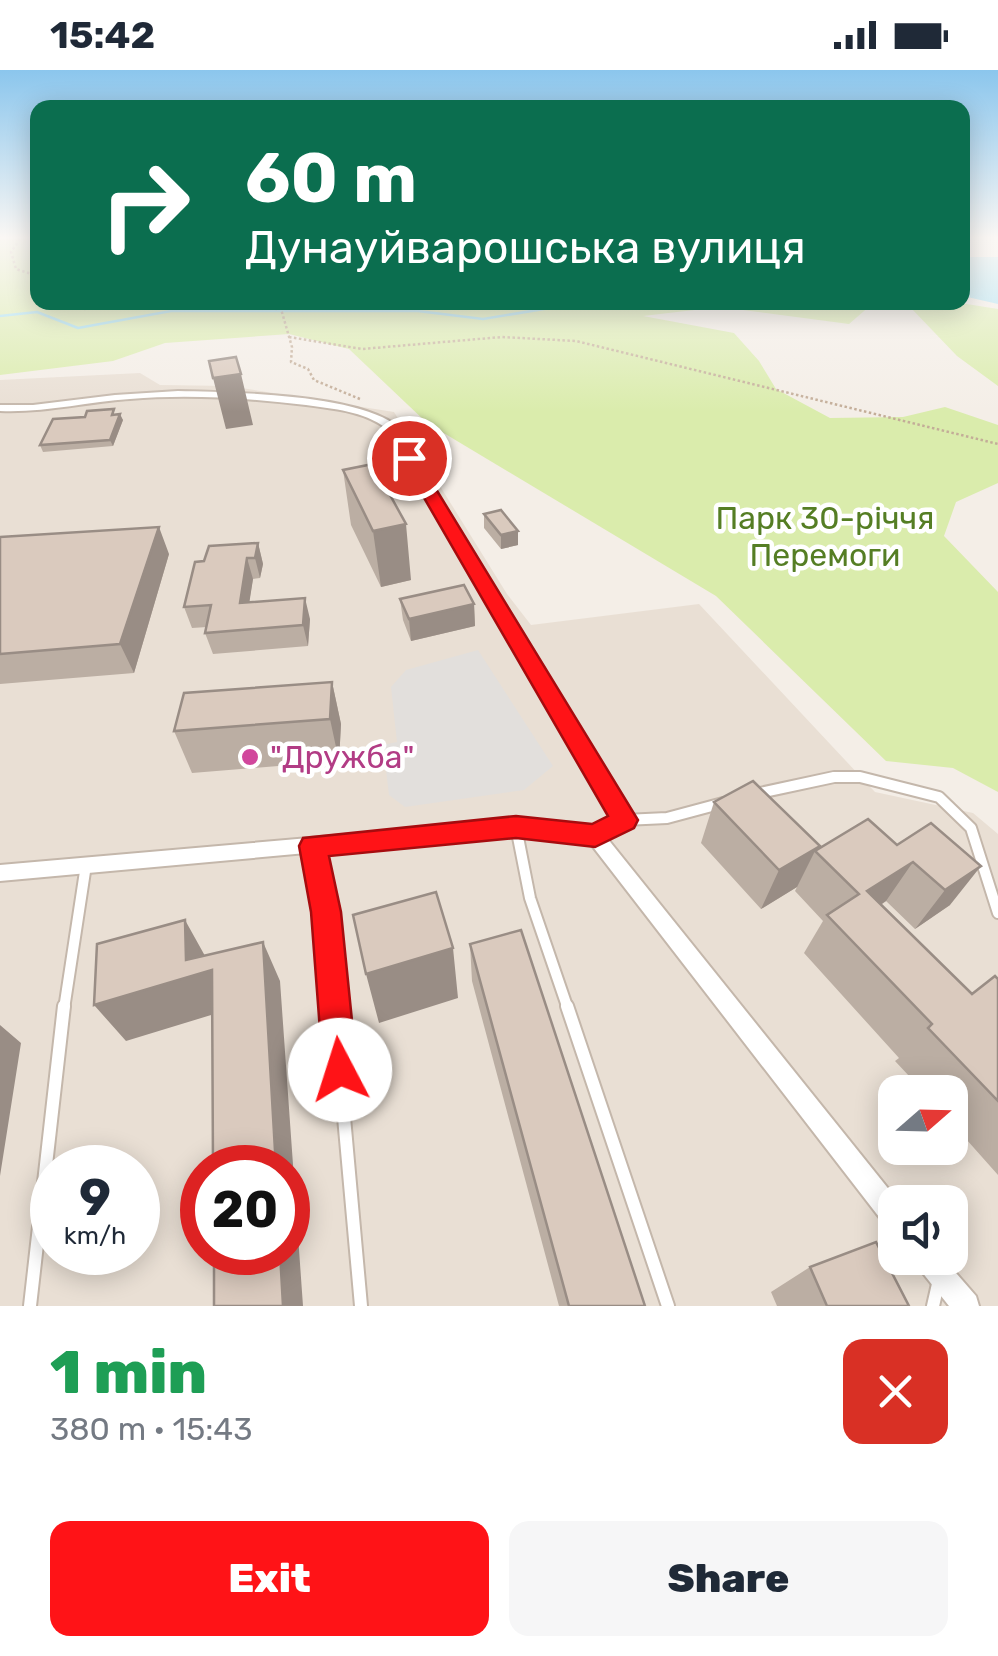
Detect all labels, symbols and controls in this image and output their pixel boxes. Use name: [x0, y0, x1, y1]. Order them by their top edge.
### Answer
text: 15:42: [50, 12, 155, 58]
text: 60 m: [245, 137, 417, 220]
icon: right: [80, 140, 210, 270]
text: Дунауйварошська вулиця: [245, 221, 806, 274]
pin: [367, 416, 452, 501]
icon: arrive: [382, 431, 437, 486]
park label: Парк 30-річчя Перемоги: [715, 499, 935, 574]
place label: "Дружба": [270, 738, 414, 776]
marker: "Дружба": [239, 746, 261, 768]
position arrow: [288, 1018, 392, 1122]
north arrow: [878, 1075, 968, 1165]
map controls: [878, 1075, 968, 1275]
speed limit sign: 20: [180, 1145, 310, 1275]
text: 9: [79, 1168, 111, 1228]
button: sound: [878, 1185, 968, 1275]
text: km/h: [64, 1221, 126, 1250]
text: 1 min: [50, 1337, 207, 1408]
button: close: [843, 1339, 948, 1444]
text: 380 m · 15:43: [50, 1410, 252, 1448]
button: Exit: [50, 1521, 489, 1636]
button: Share: [509, 1521, 948, 1636]

